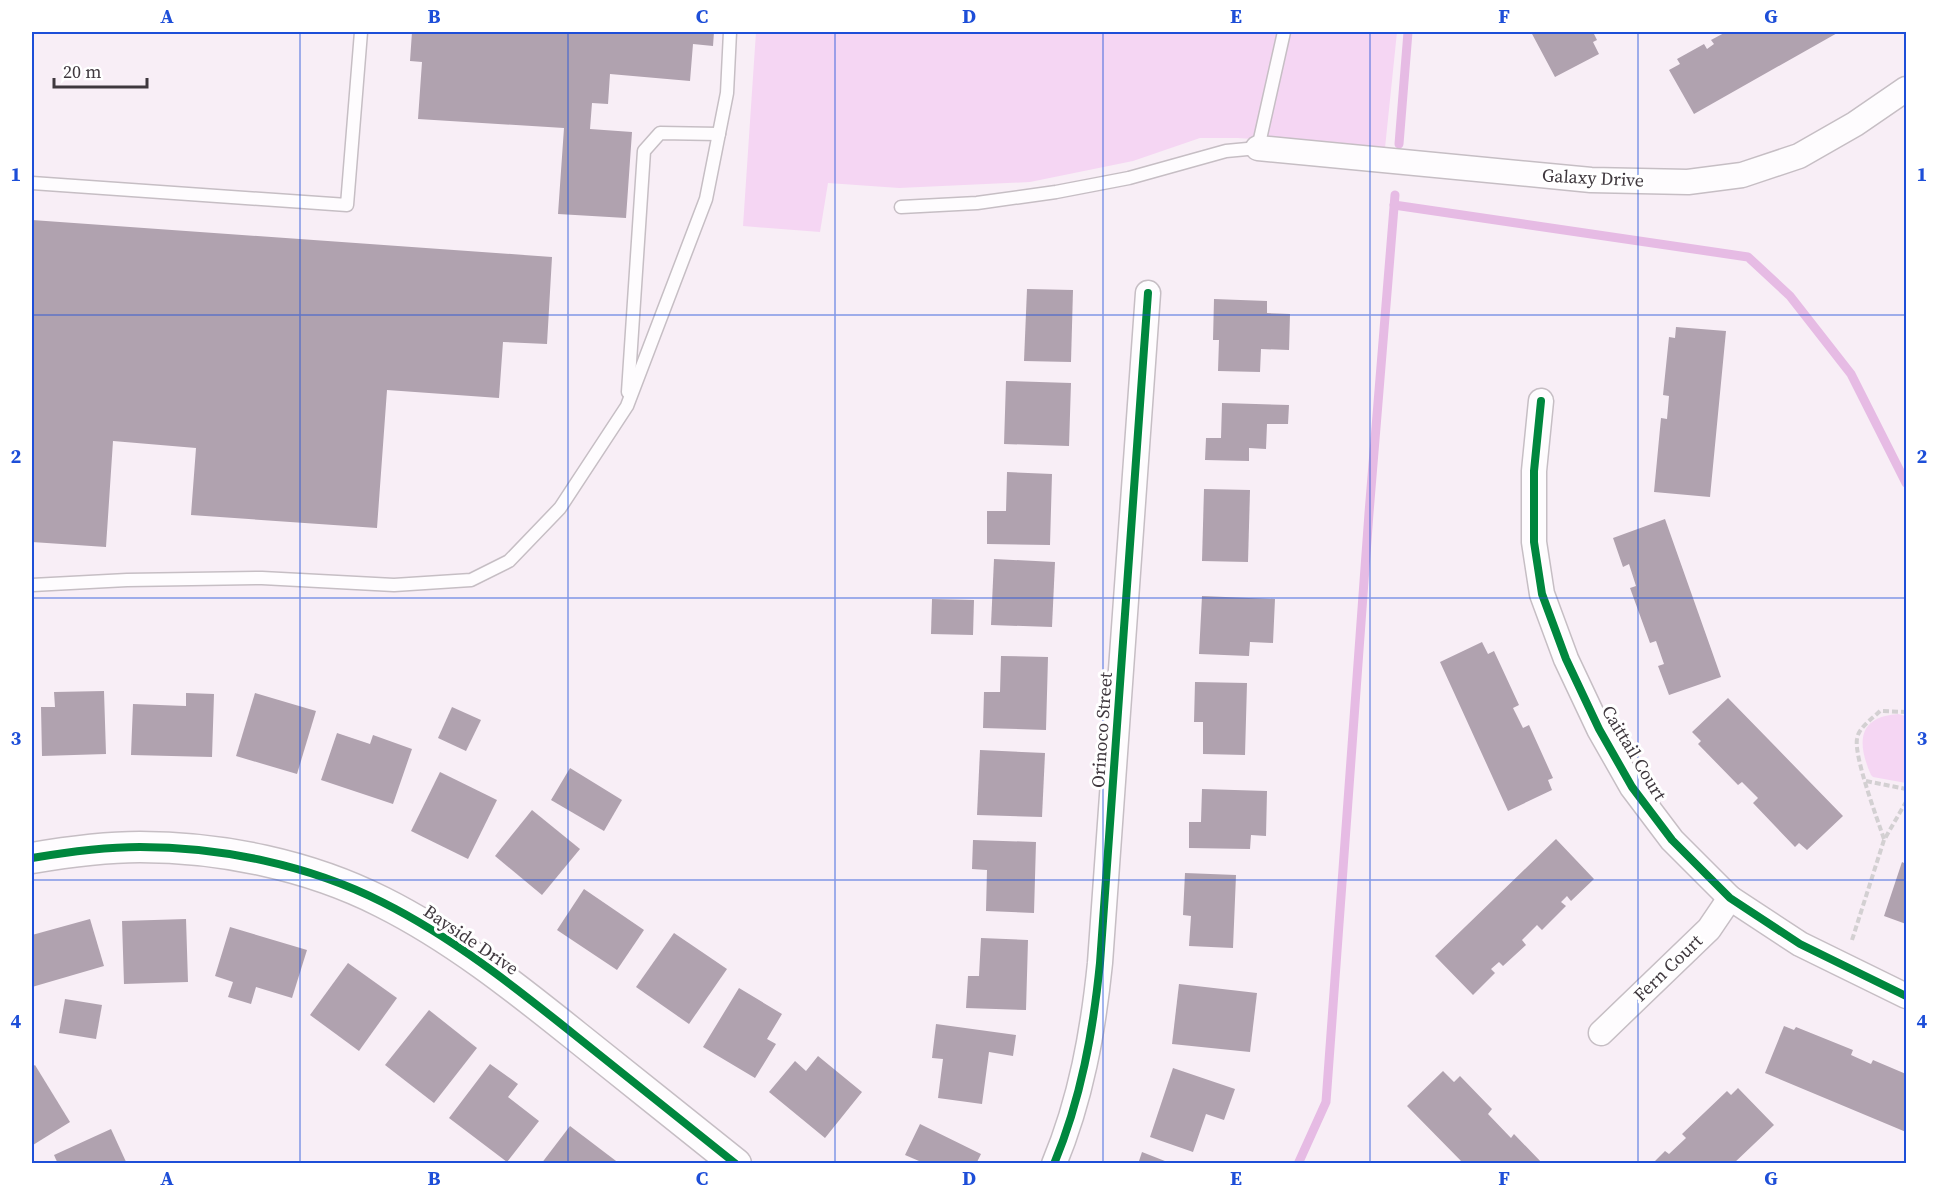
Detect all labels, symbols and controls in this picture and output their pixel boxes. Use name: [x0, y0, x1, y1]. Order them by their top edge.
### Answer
text: A: [160, 2, 174, 30]
text: B: [427, 2, 441, 30]
text: C: [696, 2, 708, 30]
text: D: [962, 2, 976, 30]
text: E: [1230, 2, 1242, 30]
text: F: [1498, 2, 1510, 30]
text: G: [1764, 2, 1778, 30]
scale bar: [54, 51, 147, 89]
text: 20 m: [63, 59, 101, 84]
text: 1: [11, 160, 21, 188]
text: 1: [1917, 160, 1927, 188]
street label: Galaxy Drive: [1541, 162, 1645, 193]
text: 2: [11, 442, 22, 470]
text: 2: [1917, 442, 1928, 470]
street label: Orinoco Street: [1085, 671, 1118, 789]
street label: Caittail Court: [1596, 700, 1673, 805]
text: 3: [11, 724, 22, 752]
text: 3: [1917, 724, 1928, 752]
street label: Bayside Drive: [419, 899, 524, 981]
street label: Fern Court: [1628, 928, 1708, 1007]
text: 4: [11, 1007, 22, 1035]
text: 4: [1917, 1007, 1928, 1035]
text: A: [160, 1164, 174, 1192]
text: B: [427, 1164, 441, 1192]
text: C: [696, 1164, 708, 1192]
text: D: [962, 1164, 976, 1192]
text: E: [1230, 1164, 1242, 1192]
text: F: [1498, 1164, 1510, 1192]
text: G: [1764, 1164, 1778, 1192]

